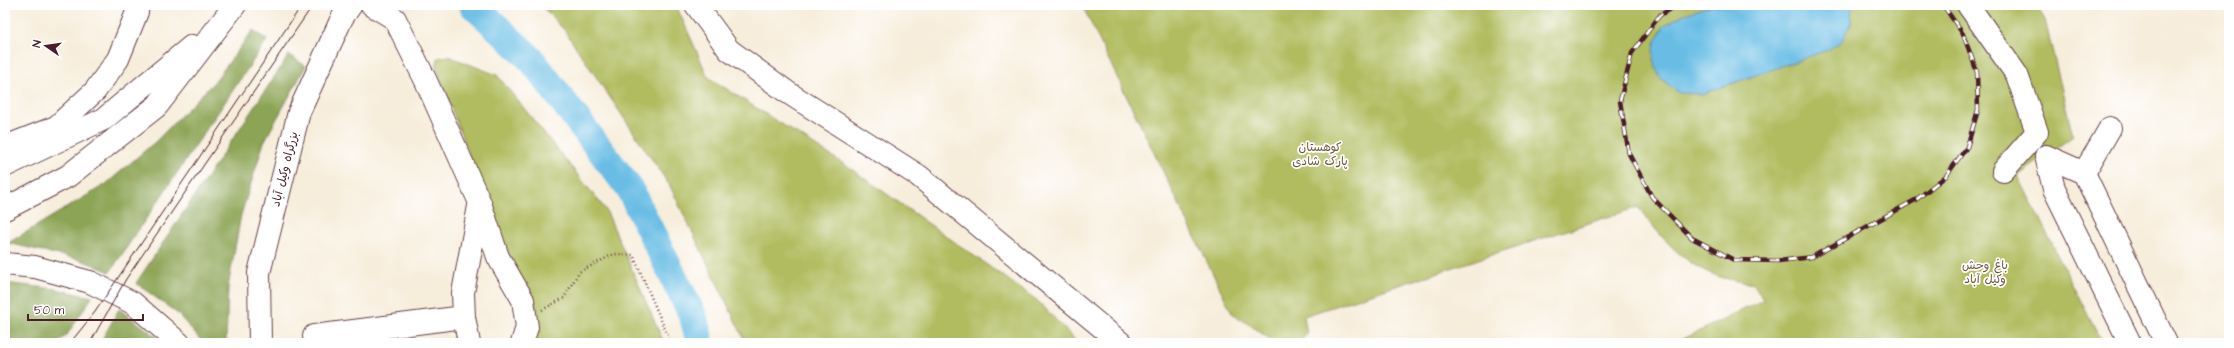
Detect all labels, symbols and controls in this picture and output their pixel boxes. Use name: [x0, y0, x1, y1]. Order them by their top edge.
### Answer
north arrow: [26, 26, 66, 66]
text: N: [29, 39, 45, 49]
street label: بزرگراه وکیل آباد: [267, 130, 303, 208]
park label: کوهستان پارک شادی: [1292, 139, 1348, 170]
park label: باغ وحش وکیل آباد: [1962, 257, 2008, 288]
scale bar: [28, 296, 143, 322]
text: 50 m: [34, 302, 65, 319]

